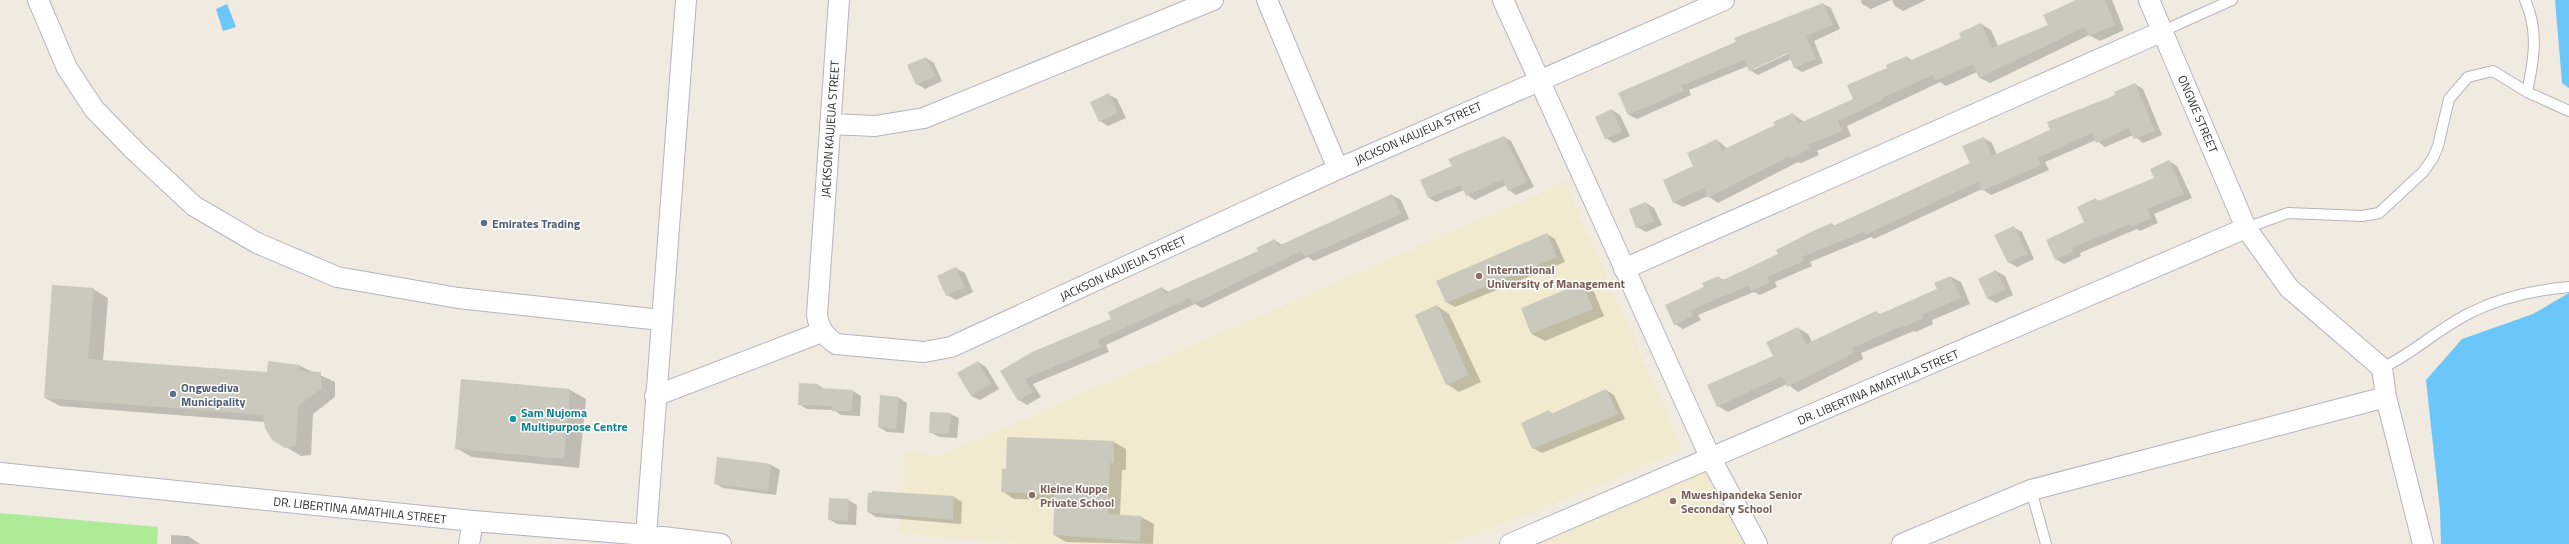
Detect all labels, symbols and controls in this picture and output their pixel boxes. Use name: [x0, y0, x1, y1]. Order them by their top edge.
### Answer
street label: JACKSON KAUJEUA STREET: [816, 59, 844, 198]
street label: ONGWE STREET: [2173, 72, 2223, 157]
street label: JACKSON KAUJEUA STREET: [1351, 96, 1485, 170]
place label: Emirates Trading: [492, 214, 581, 233]
marker: Emirates Trading: [479, 218, 489, 228]
street label: JACKSON KAUJEUA STREET: [1057, 230, 1190, 306]
place label: International University of Management: [1487, 260, 1626, 293]
marker: International University of Management: [1474, 271, 1484, 281]
street label: DR. LIBERTINA AMATHILA STREET: [1794, 344, 1962, 430]
place label: Ongwediva Municipality: [181, 378, 245, 411]
marker: Ongwediva Municipality: [168, 389, 178, 399]
place label: Sam Nujoma Multipurpose Centre: [521, 403, 628, 436]
marker: Sam Nujoma Multipurpose Centre: [508, 414, 518, 424]
place label: Kleine Kuppe Private School: [1040, 479, 1114, 512]
place label: Mweshipandeka Senior Secondary School: [1681, 485, 1803, 518]
marker: Kleine Kuppe Private School: [1027, 490, 1037, 500]
street label: DR. LIBERTINA AMATHILA STREET: [272, 491, 448, 529]
marker: Mweshipandeka Senior Secondary School: [1668, 496, 1678, 506]

